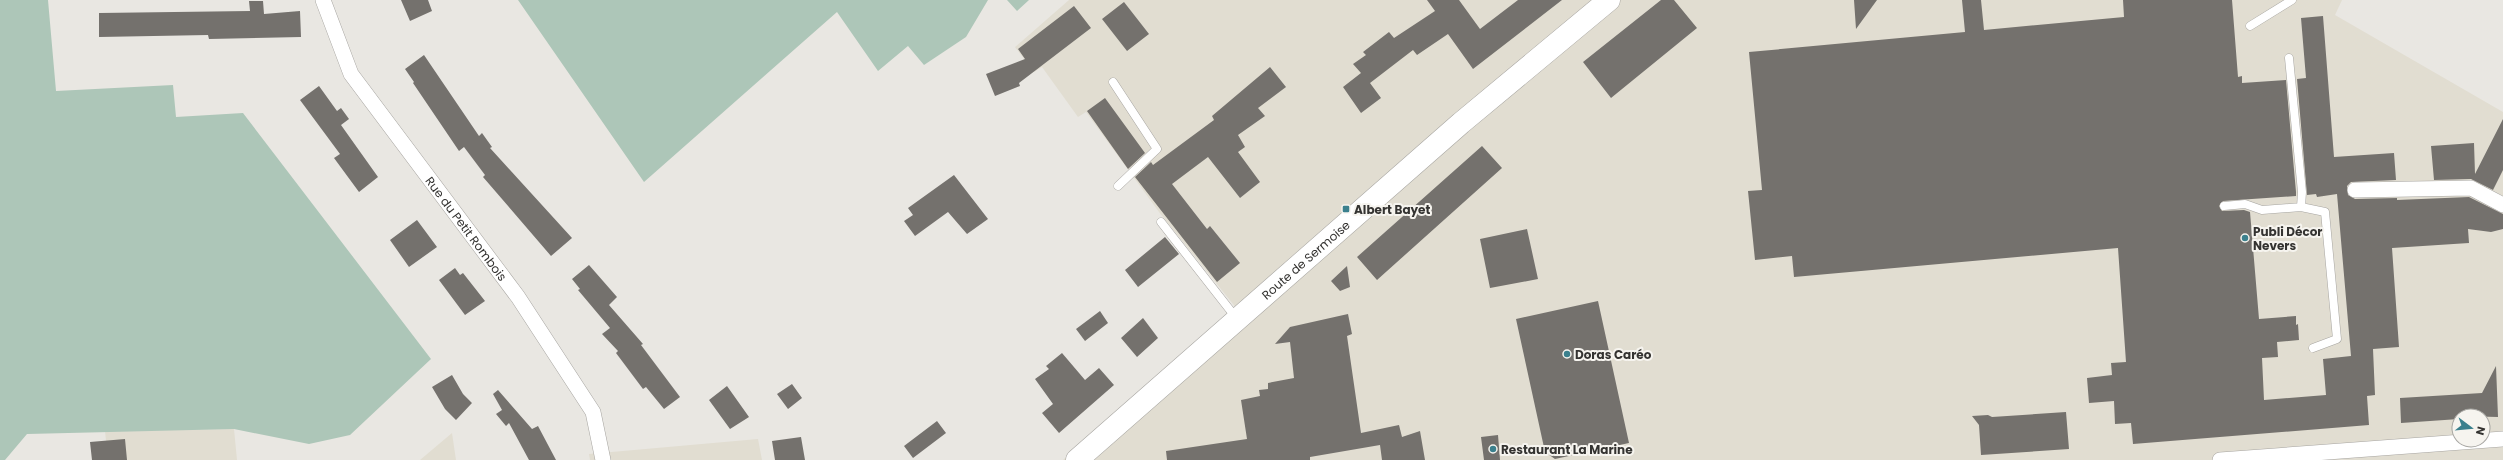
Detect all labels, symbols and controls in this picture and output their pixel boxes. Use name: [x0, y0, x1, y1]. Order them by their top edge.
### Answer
street label: Rue du Petit Rombois: [422, 173, 511, 284]
place label: Albert Bayet: [1354, 201, 1431, 218]
marker: Albert Bayet: [1341, 204, 1351, 214]
street label: Route de Sermoise: [1258, 216, 1353, 303]
place label: Publi Décor Nevers: [2253, 223, 2323, 254]
marker: Publi Décor Nevers: [2240, 233, 2250, 243]
place label: Doras Caréo: [1575, 346, 1652, 363]
marker: Doras Caréo: [1562, 349, 1572, 359]
north arrow: [2451, 408, 2491, 448]
text: N: [2472, 425, 2489, 437]
place label: Restaurant La Marine: [1501, 441, 1633, 458]
marker: Restaurant La Marine: [1488, 444, 1498, 454]

